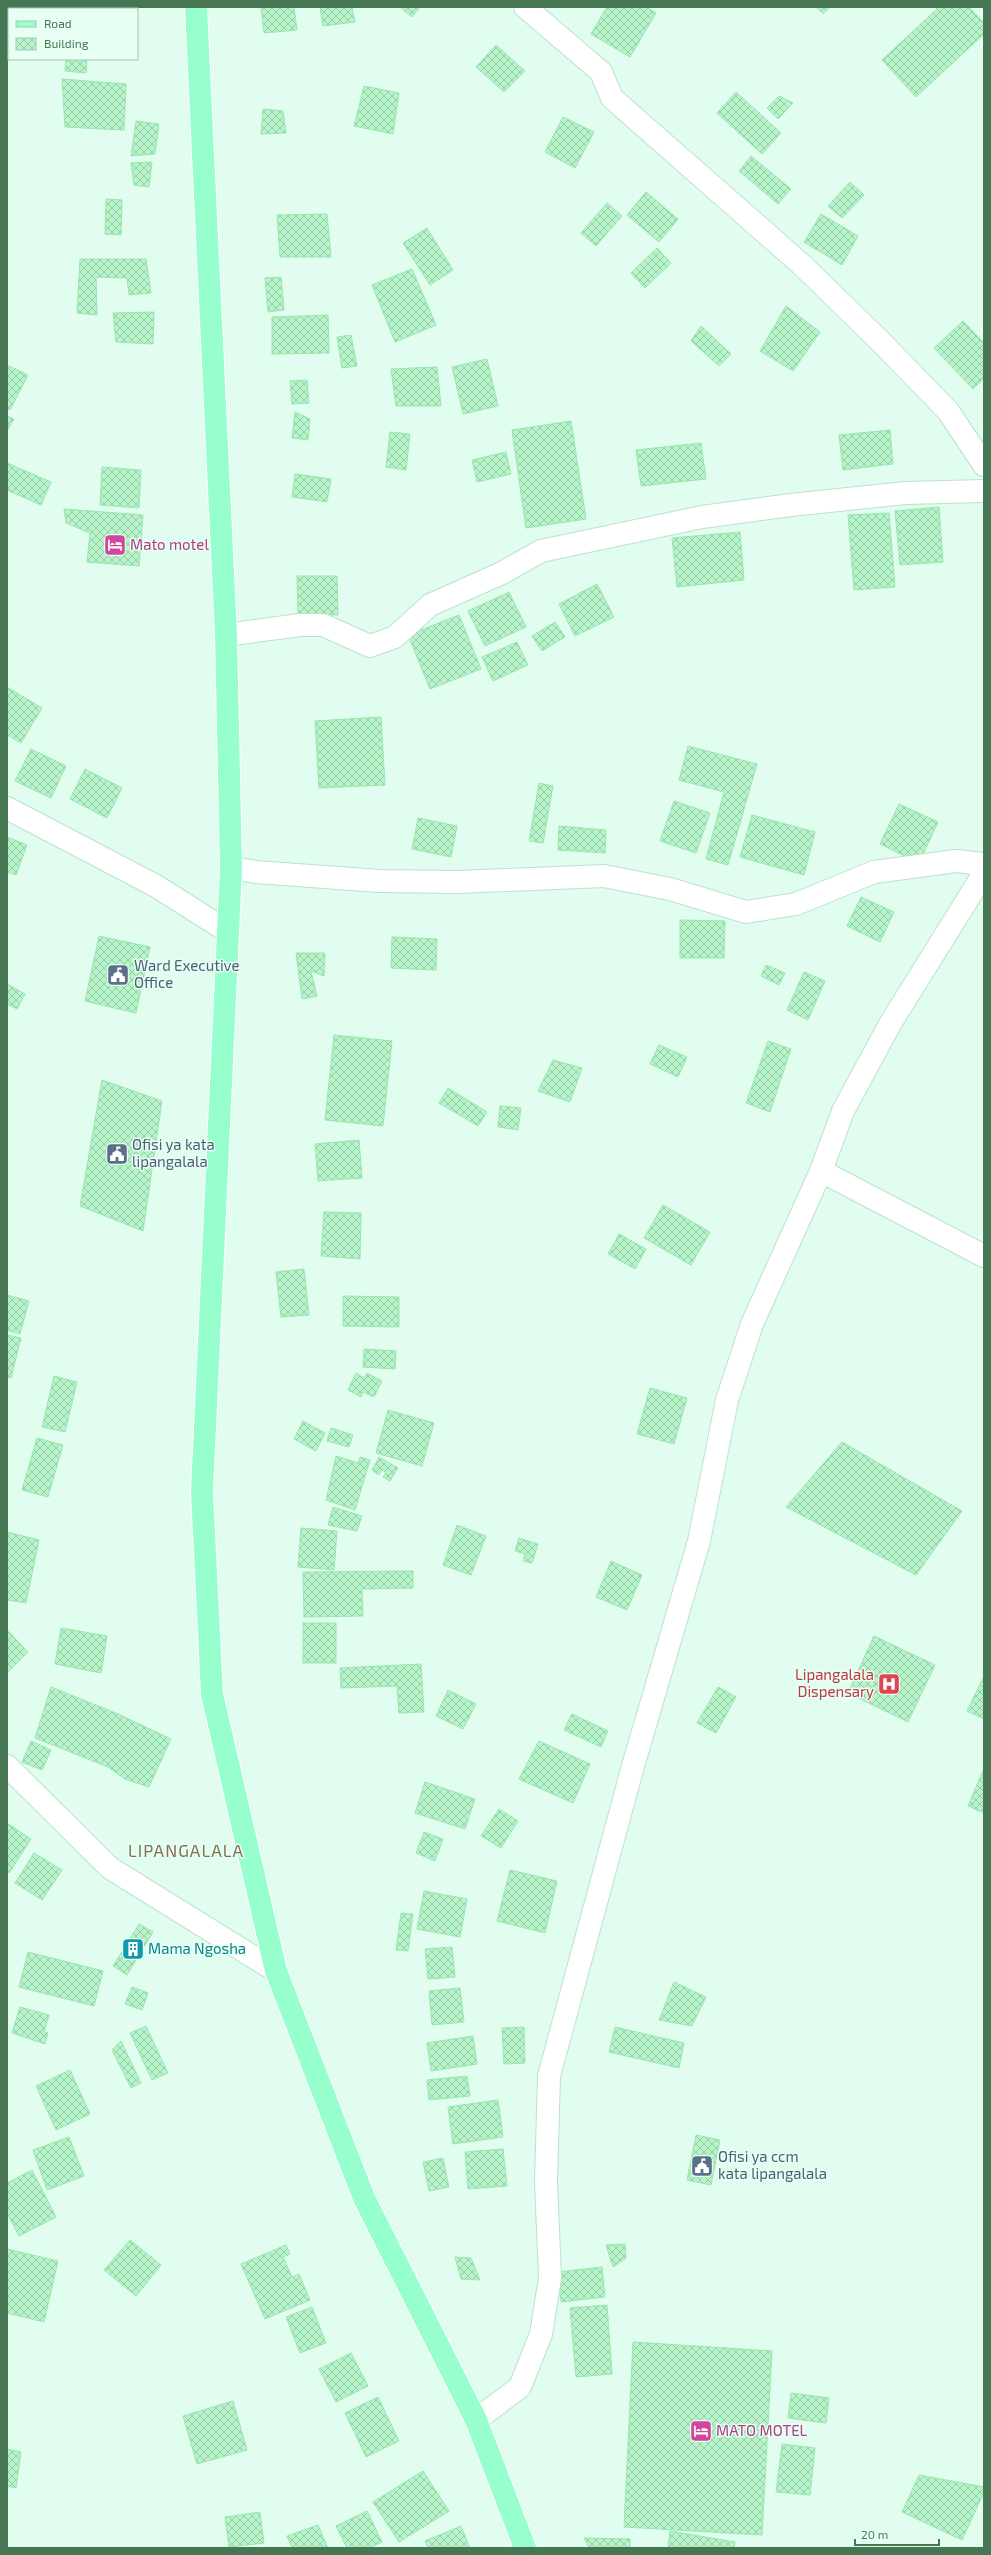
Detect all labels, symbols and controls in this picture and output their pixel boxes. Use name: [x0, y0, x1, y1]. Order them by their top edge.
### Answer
legend: [8, 8, 138, 60]
text: Road: [44, 16, 72, 30]
text: Building: [44, 36, 89, 50]
hotel icon: Mato motel: [102, 532, 128, 558]
place label: Mato motel: [130, 535, 209, 553]
place label: Ward Executive Office: [134, 956, 240, 991]
public building icon: Ward Executive Office: [105, 962, 131, 988]
place label: Ofisi ya kata lipangalala: [132, 1135, 215, 1170]
public building icon: Ofisi ya kata lipangalala: [104, 1141, 130, 1167]
place label: Lipangalala Dispensary: [795, 1665, 874, 1700]
hospital icon: Lipangalala Dispensary: [876, 1671, 902, 1697]
district label: LIPANGALALA: [128, 1840, 244, 1860]
building icon: Mama Ngosha: [120, 1936, 146, 1962]
place label: Mama Ngosha: [148, 1939, 246, 1957]
place label: Ofisi ya ccm kata lipangalala: [718, 2147, 827, 2182]
public building icon: Ofisi ya ccm kata lipangalala: [689, 2153, 715, 2179]
hotel icon: MATO MOTEL: [688, 2418, 714, 2444]
place label: MATO MOTEL: [716, 2421, 808, 2439]
scale bar: [855, 2521, 939, 2547]
text: 20 m: [861, 2527, 888, 2541]

